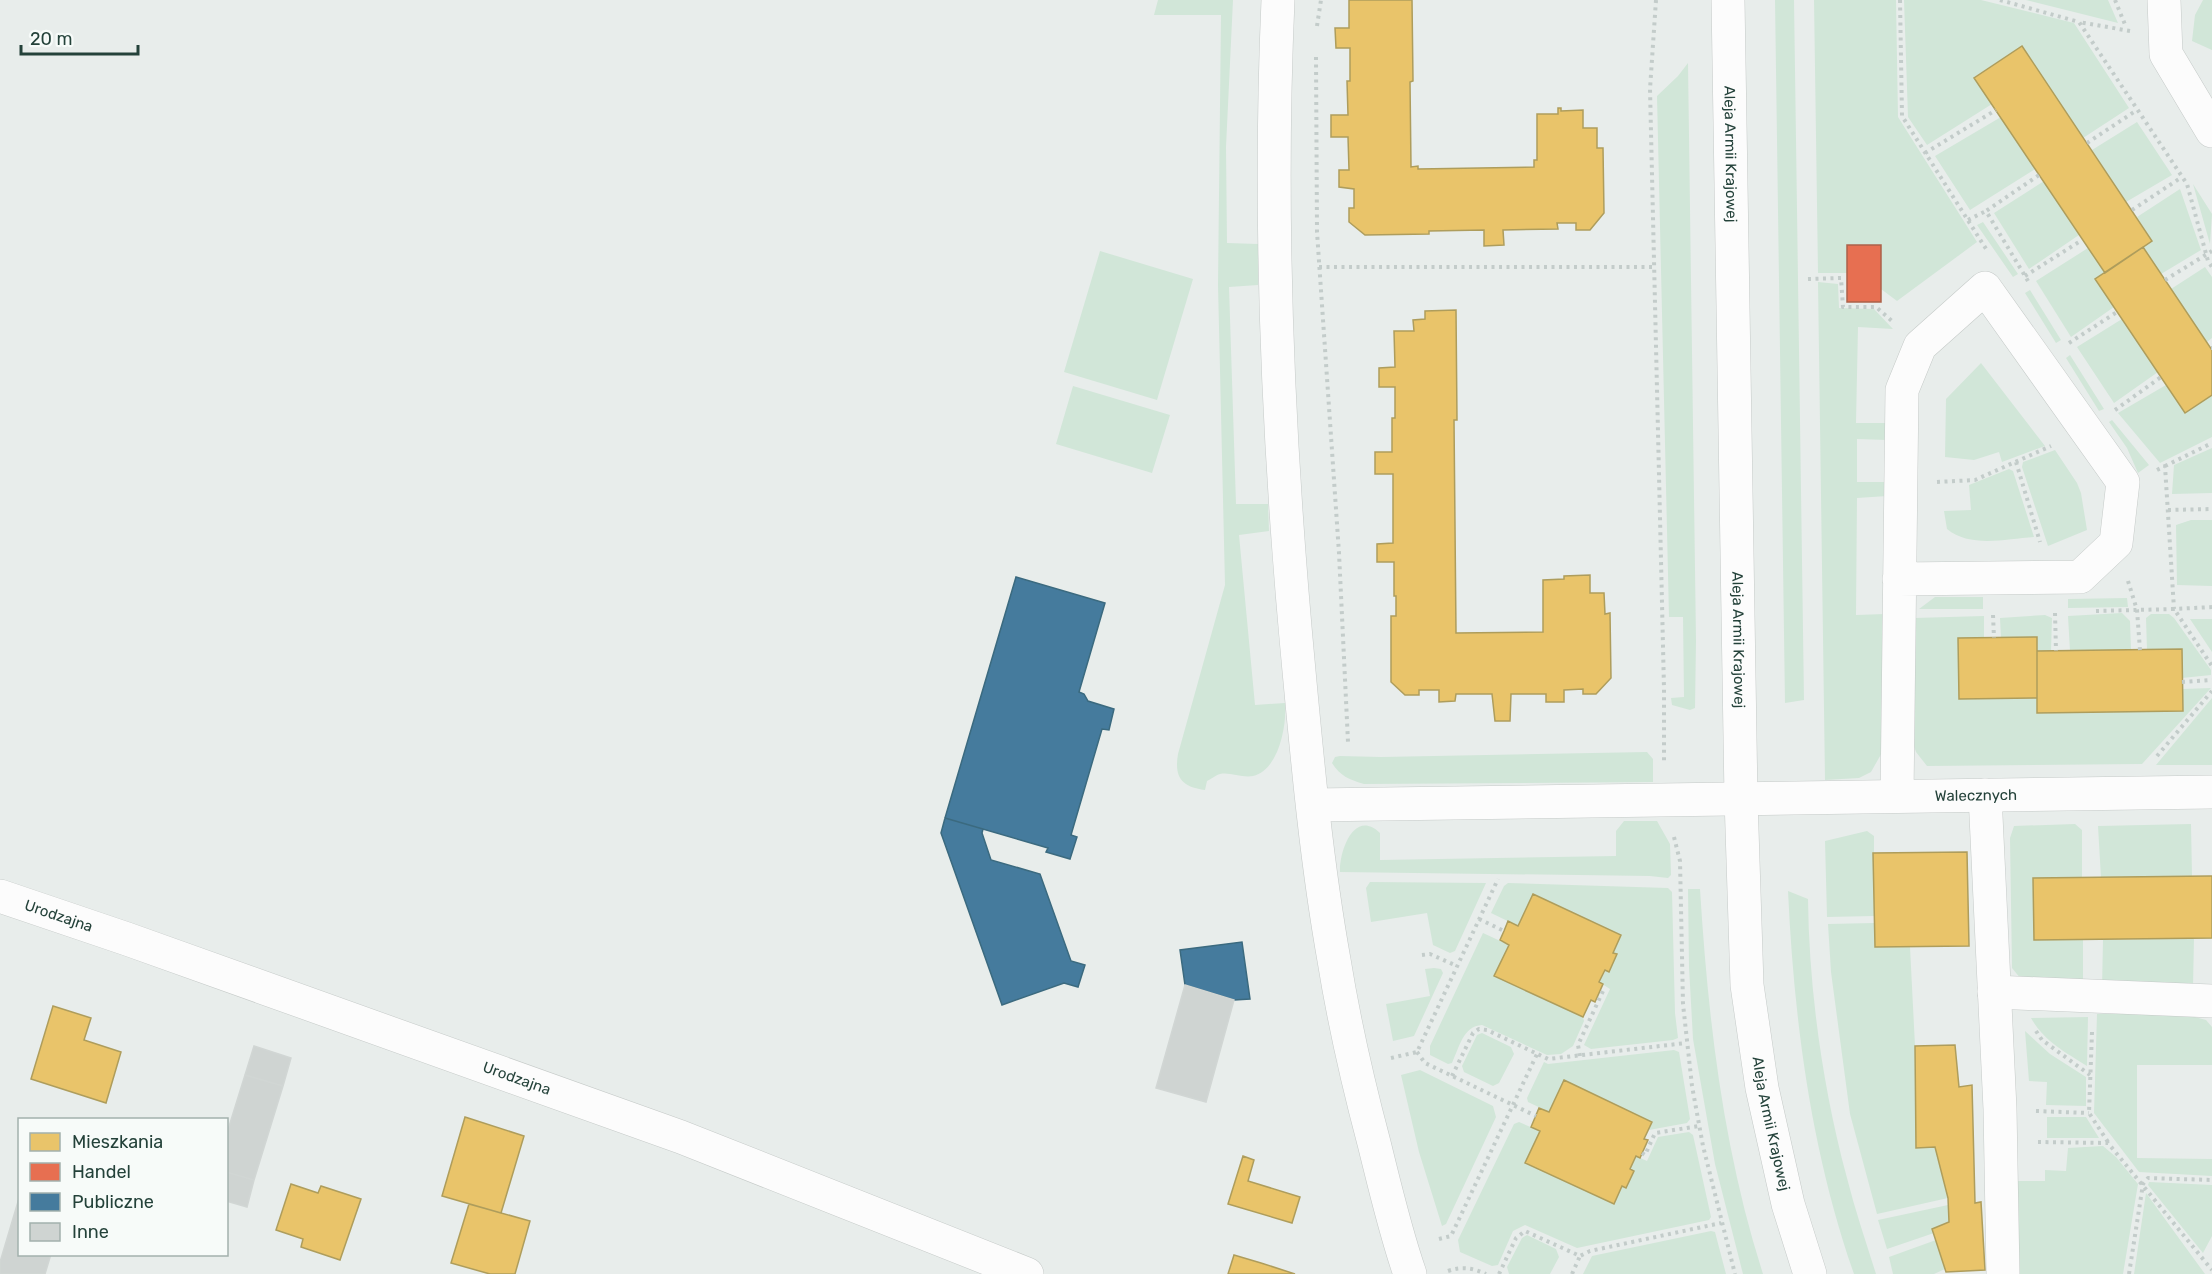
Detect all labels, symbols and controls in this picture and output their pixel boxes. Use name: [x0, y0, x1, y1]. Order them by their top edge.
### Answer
scale bar: [21, 18, 138, 56]
text: 20 m: [30, 28, 72, 50]
street label: Aleja Armii Krajowej: [1720, 85, 1741, 223]
street label: Aleja Armii Krajowej: [1728, 571, 1749, 708]
street label: Walecznych: [1935, 786, 2017, 805]
street label: Urodzajna: [22, 896, 95, 936]
street label: Aleja Armii Krajowej: [1749, 1055, 1794, 1193]
street label: Urodzajna: [480, 1058, 553, 1099]
legend: [18, 1118, 228, 1256]
text: Mieszkania: [72, 1131, 163, 1153]
text: Handel: [72, 1161, 131, 1183]
text: Publiczne: [72, 1191, 154, 1213]
text: Inne: [72, 1221, 109, 1243]

